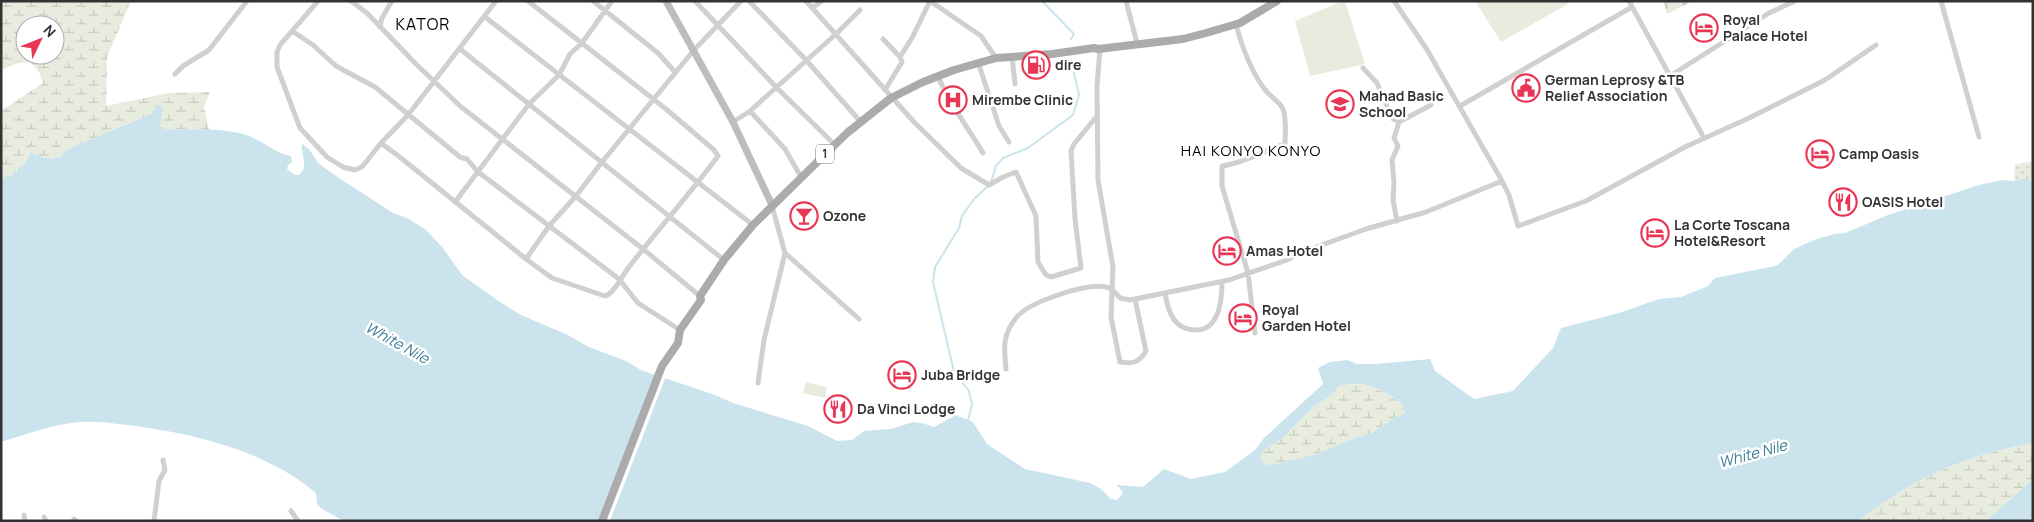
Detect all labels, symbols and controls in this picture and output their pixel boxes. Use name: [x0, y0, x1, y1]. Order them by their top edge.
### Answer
place label: Royal Palace Hotel: [1723, 10, 1808, 45]
district label: KATOR: [396, 13, 450, 35]
hotel icon: Royal Palace Hotel: [1689, 13, 1719, 43]
north arrow: [15, 15, 65, 65]
text: N: [39, 21, 60, 41]
fuel station icon: dire: [1021, 50, 1051, 80]
place label: dire: [1055, 55, 1081, 74]
place label: German Leprosy &TB Relief Association: [1545, 70, 1684, 105]
public building icon: German Leprosy &TB Relief Association: [1511, 73, 1541, 103]
hospital icon: Mirembe Clinic: [938, 85, 968, 115]
place label: Mahad Basic School: [1359, 86, 1444, 121]
school or university icon: Mahad Basic School: [1325, 89, 1355, 119]
place label: Mirembe Clinic: [972, 90, 1073, 109]
hotel icon: Camp Oasis: [1805, 139, 1835, 169]
district label: HAI KONYO KONYO: [1181, 140, 1321, 161]
road number: 1: [816, 144, 834, 164]
place label: Camp Oasis: [1839, 144, 1919, 163]
restaurant icon: OASIS Hotel: [1828, 187, 1858, 217]
place label: OASIS Hotel: [1862, 192, 1943, 211]
bar icon: Ozone: [789, 201, 819, 231]
place label: Ozone: [823, 206, 866, 225]
place label: La Corte Toscana Hotel&Resort: [1674, 215, 1790, 250]
hotel icon: La Corte Toscana Hotel&Resort: [1640, 218, 1670, 248]
hotel icon: Amas Hotel: [1212, 236, 1242, 266]
place label: Amas Hotel: [1246, 241, 1323, 260]
place label: Royal Garden Hotel: [1262, 300, 1351, 335]
hotel icon: Royal Garden Hotel: [1228, 303, 1258, 333]
water label: White Nile: [362, 316, 434, 369]
hotel icon: Juba Bridge: [887, 360, 917, 390]
place label: Juba Bridge: [921, 365, 1000, 384]
restaurant icon: Da Vinci Lodge: [823, 394, 853, 424]
place label: Da Vinci Lodge: [857, 399, 955, 418]
water label: White Nile: [1716, 434, 1791, 473]

